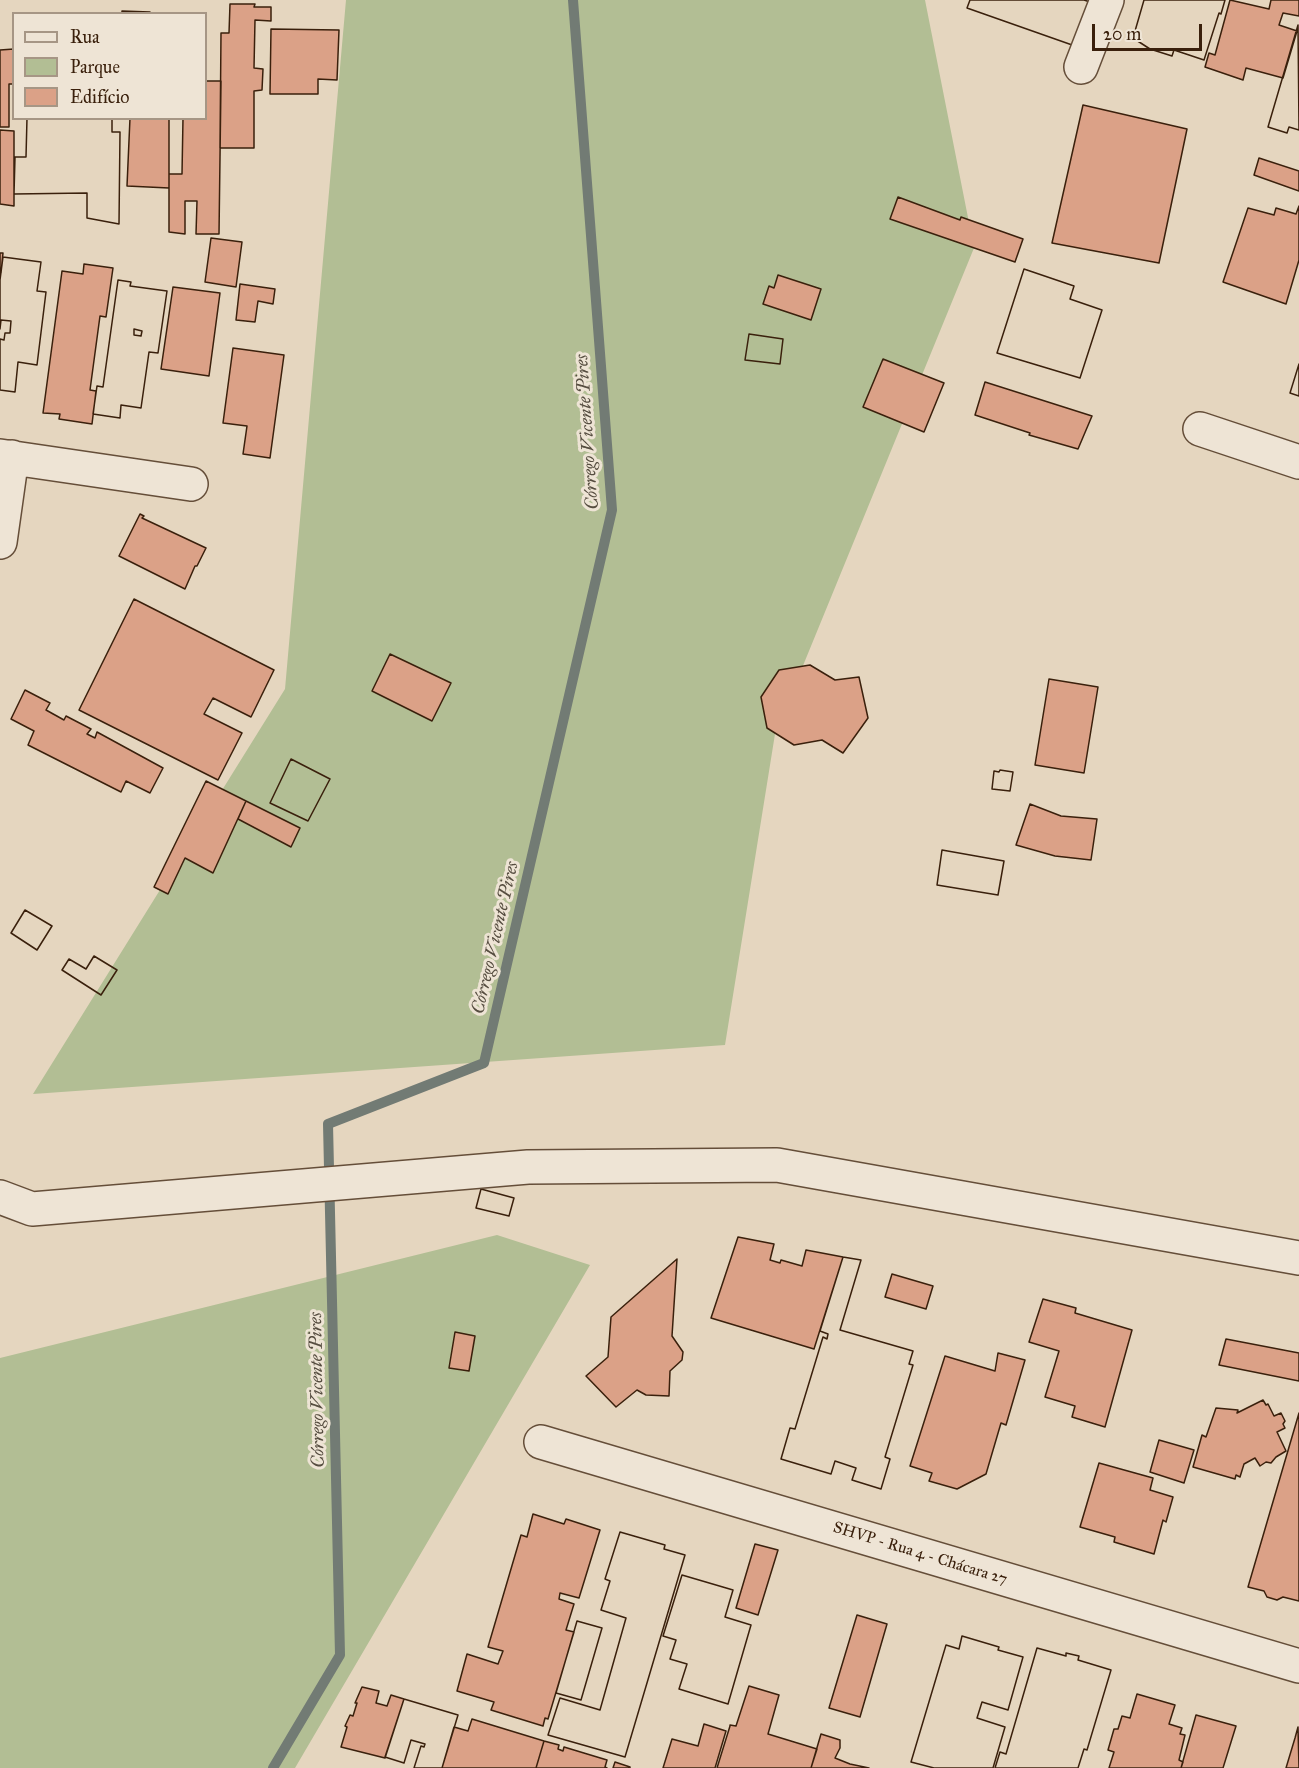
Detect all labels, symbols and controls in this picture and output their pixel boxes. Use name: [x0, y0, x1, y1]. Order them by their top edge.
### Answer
legend: [12, 12, 207, 120]
scale bar: [1095, 12, 1204, 50]
text: 20 m: [1103, 23, 1141, 45]
text: Rua: [70, 26, 100, 48]
text: Parque: [70, 56, 120, 78]
text: Edifício: [70, 86, 129, 108]
water label: Córrego Vicente Pires: [572, 354, 604, 510]
water label: Córrego Vicente Pires: [468, 860, 524, 1016]
water label: Córrego Vicente Pires: [306, 1312, 330, 1468]
street label: SHVP - Rua 4 - Chácara 27: [831, 1518, 1009, 1590]

